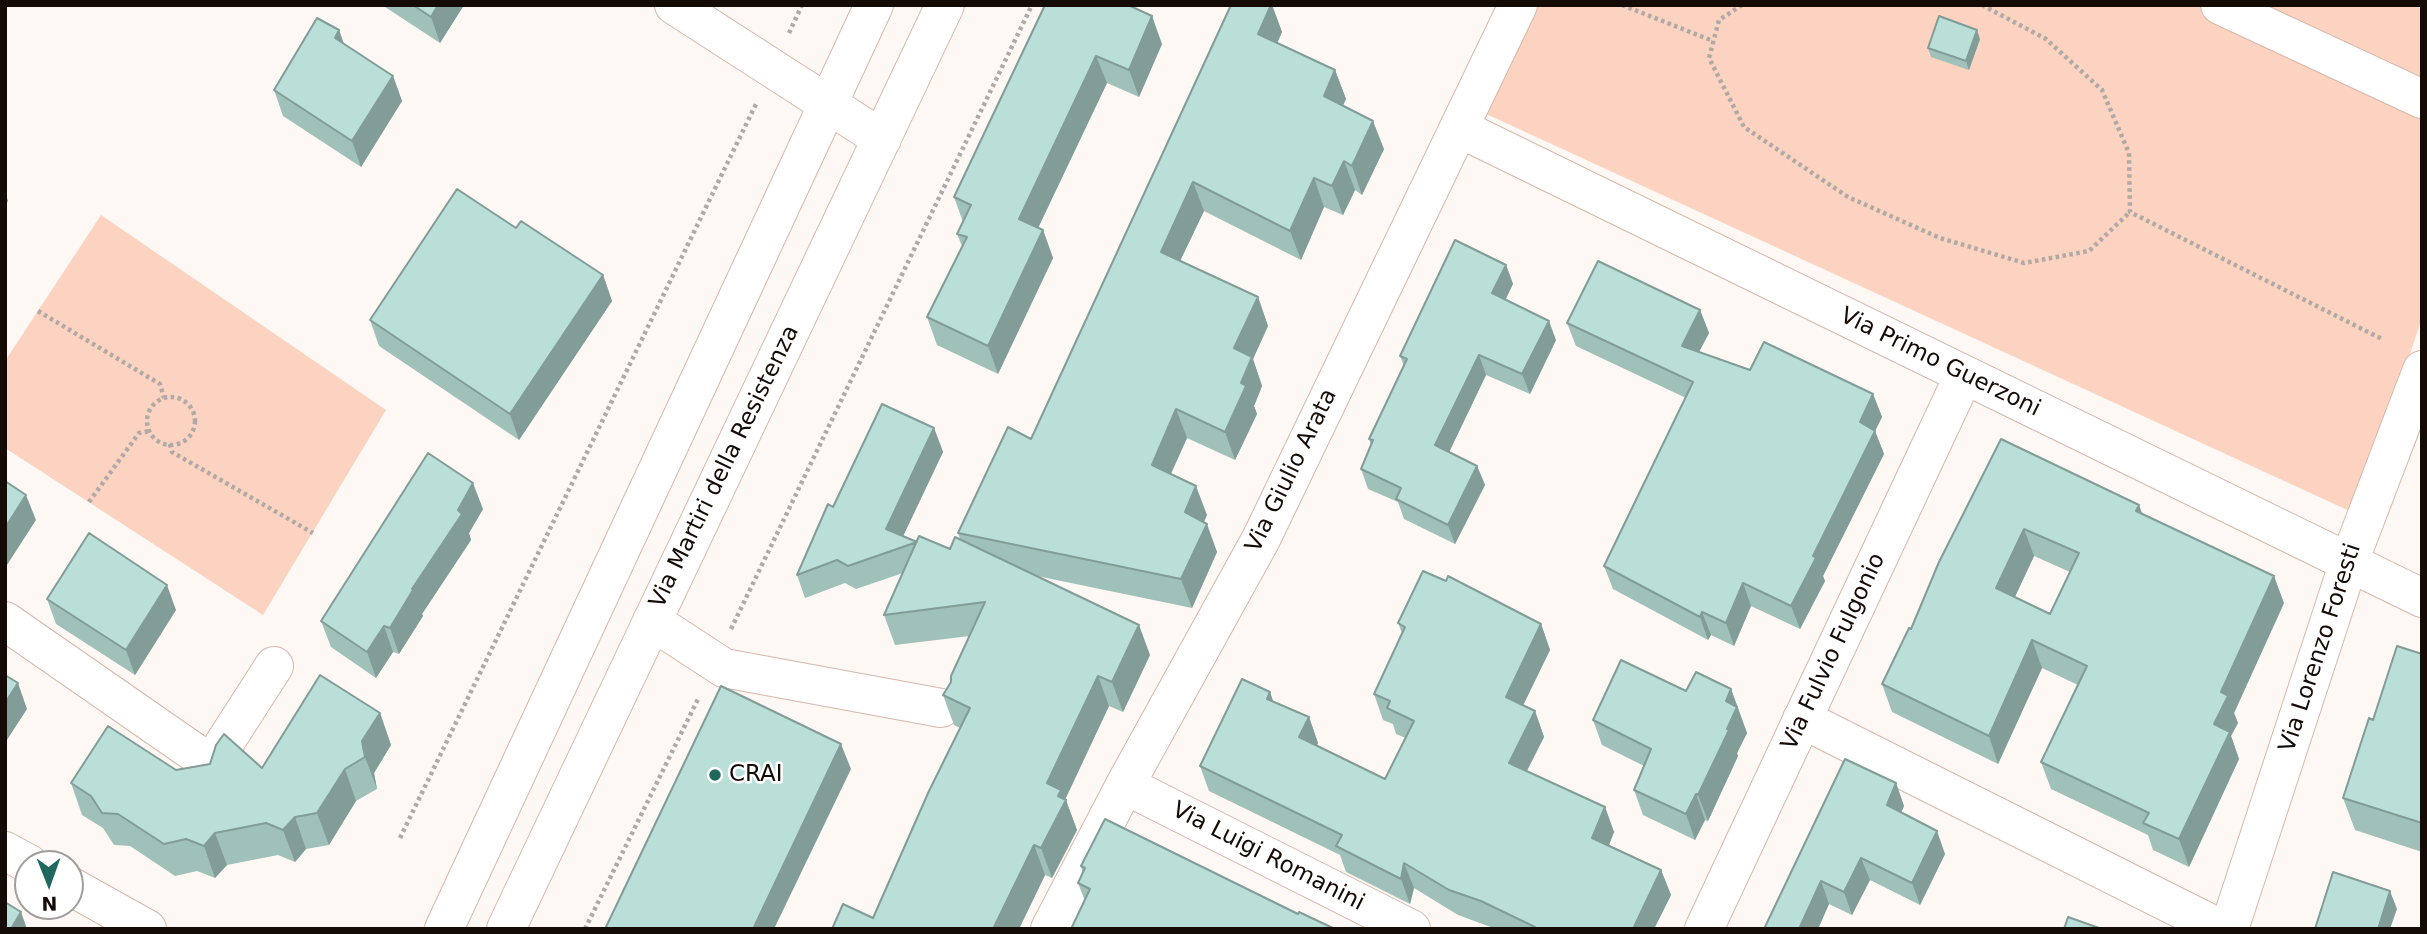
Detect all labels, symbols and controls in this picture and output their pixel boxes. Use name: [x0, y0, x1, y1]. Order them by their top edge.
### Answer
street label: Via Primo Guerzoni: [1835, 303, 2045, 423]
street label: Via Martiri della Resistenza: [644, 321, 806, 613]
street label: Via Giulio Arata: [1240, 385, 1344, 557]
street label: Via Lorenzo Foresti: [2274, 540, 2368, 756]
street label: Via Fulvio Fulgonio: [1776, 549, 1892, 755]
place label: CRAI: [729, 761, 783, 789]
marker: CRAI: [707, 767, 723, 783]
street label: Via Luigi Romanini: [1167, 797, 1369, 917]
north arrow: [14, 850, 84, 920]
text: N: [41, 893, 57, 915]

